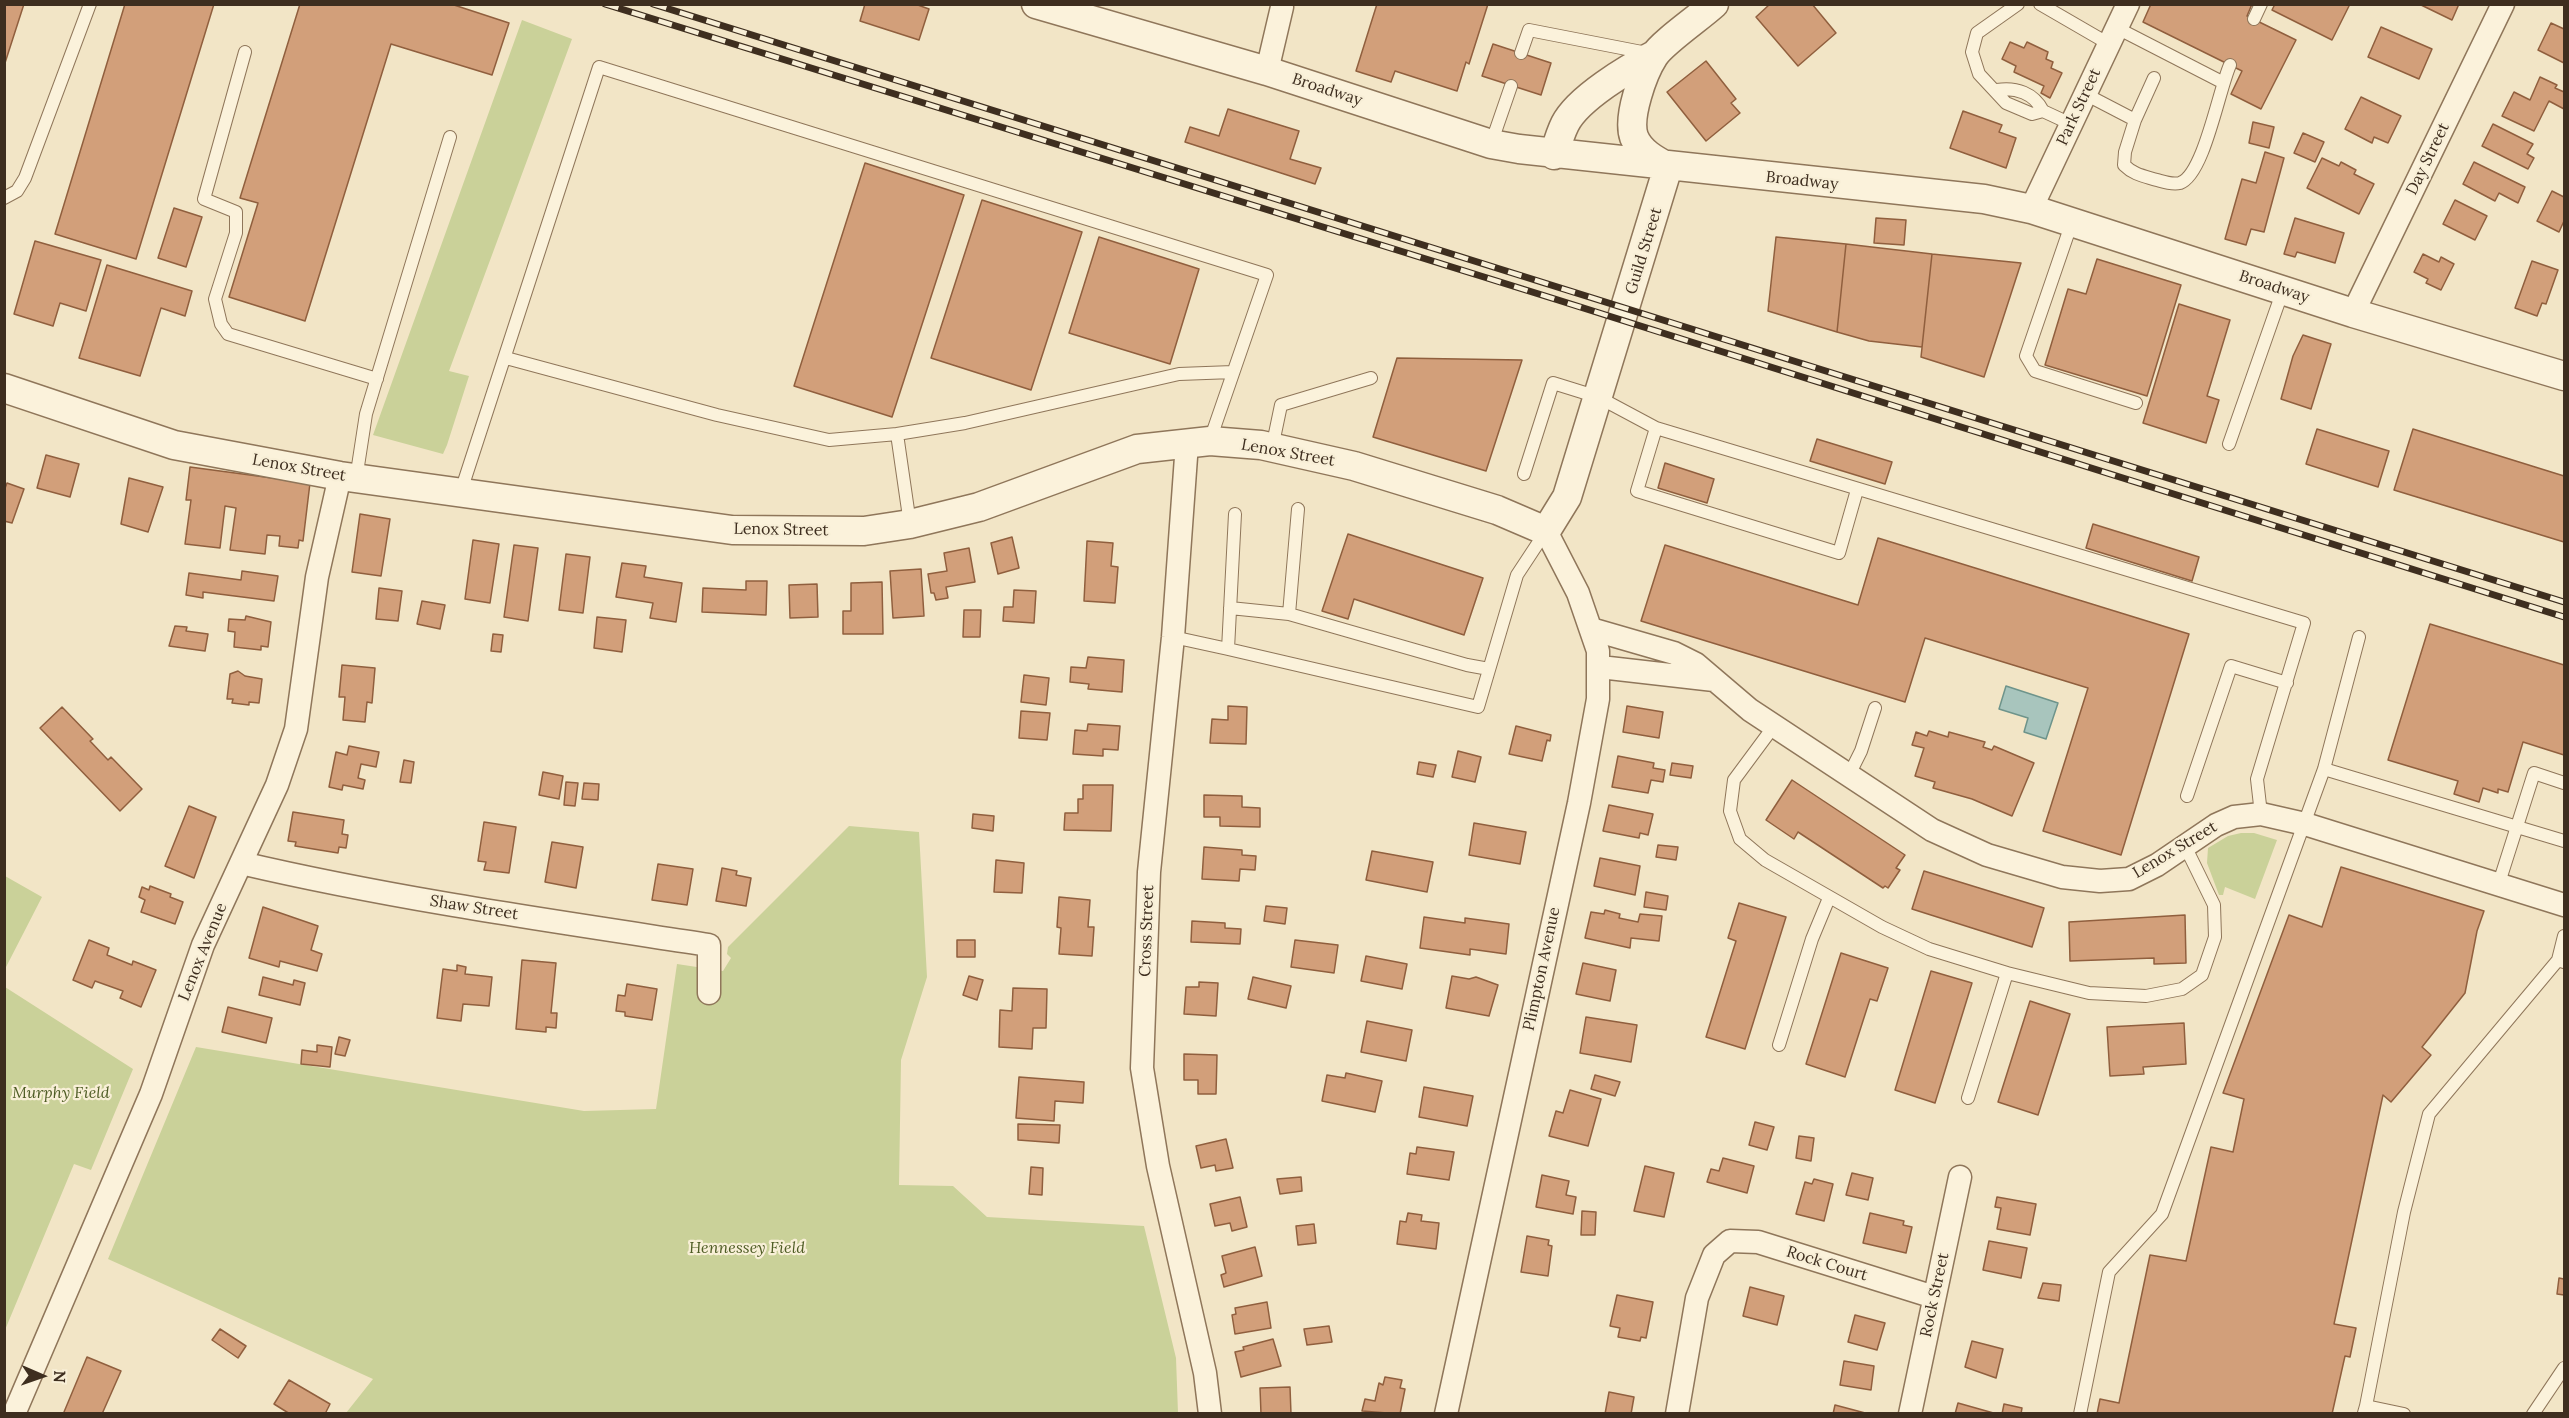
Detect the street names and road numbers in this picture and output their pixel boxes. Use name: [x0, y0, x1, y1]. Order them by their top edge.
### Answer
street label: Park Street: [2053, 65, 2105, 149]
street label: Broadway: [1289, 70, 1365, 110]
street label: Day Street: [2402, 120, 2454, 198]
street label: Broadway: [1765, 168, 1839, 194]
street label: Guild Street: [1622, 205, 1666, 297]
street label: Broadway: [2236, 267, 2312, 307]
street label: Lenox Street: [1240, 435, 1336, 471]
street label: Lenox Street: [251, 450, 347, 486]
street label: Lenox Street: [733, 520, 829, 540]
street label: Lenox Street: [2129, 817, 2221, 883]
street label: Cross Street: [1136, 885, 1158, 977]
street label: Shaw Street: [429, 892, 519, 924]
street label: Lenox Avenue: [175, 900, 231, 1004]
street label: Plimpton Avenue: [1520, 905, 1564, 1033]
street label: Rock Court: [1784, 1243, 1870, 1285]
street label: Rock Street: [1917, 1251, 1953, 1339]

